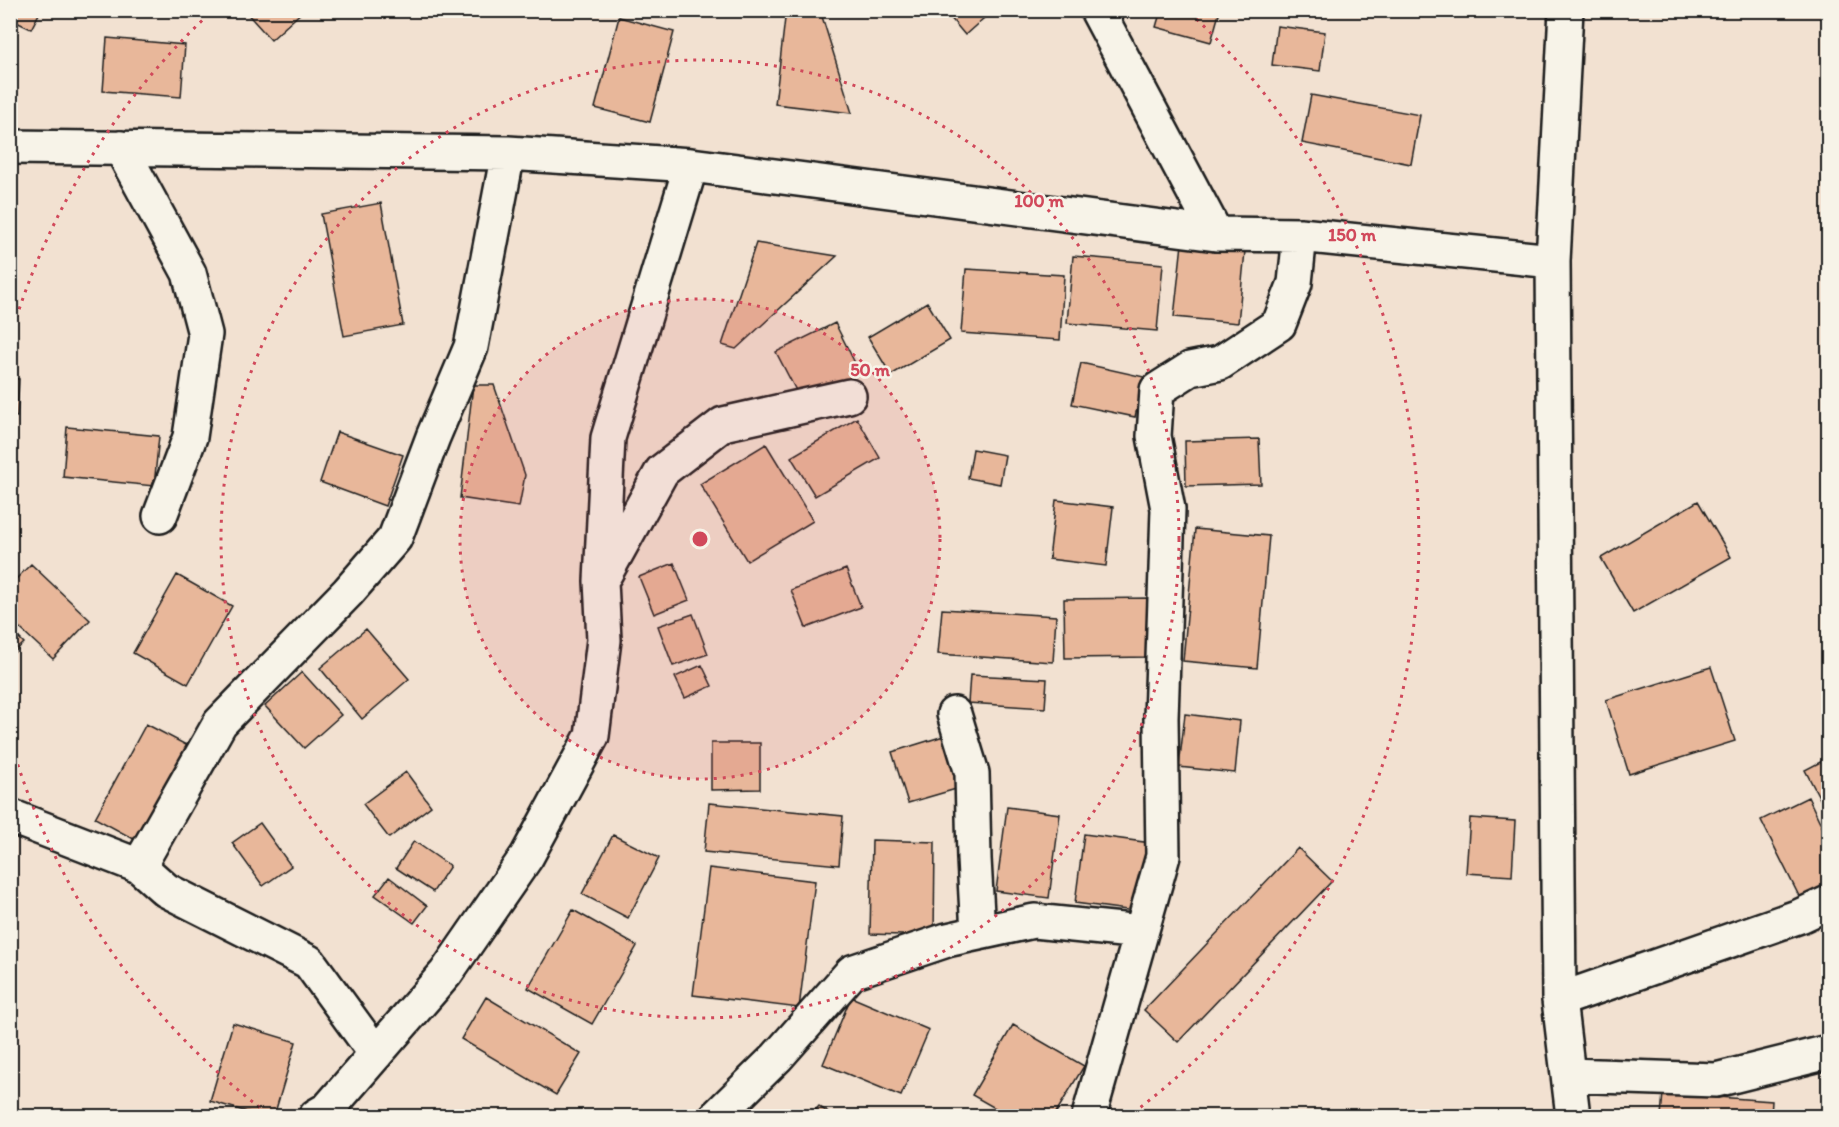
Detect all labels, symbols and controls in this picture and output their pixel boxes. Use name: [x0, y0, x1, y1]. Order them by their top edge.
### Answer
text: 100 m: [1014, 190, 1065, 212]
text: 150 m: [1328, 224, 1377, 246]
text: 50 m: [850, 359, 891, 381]
centre of rings: [690, 529, 710, 549]

